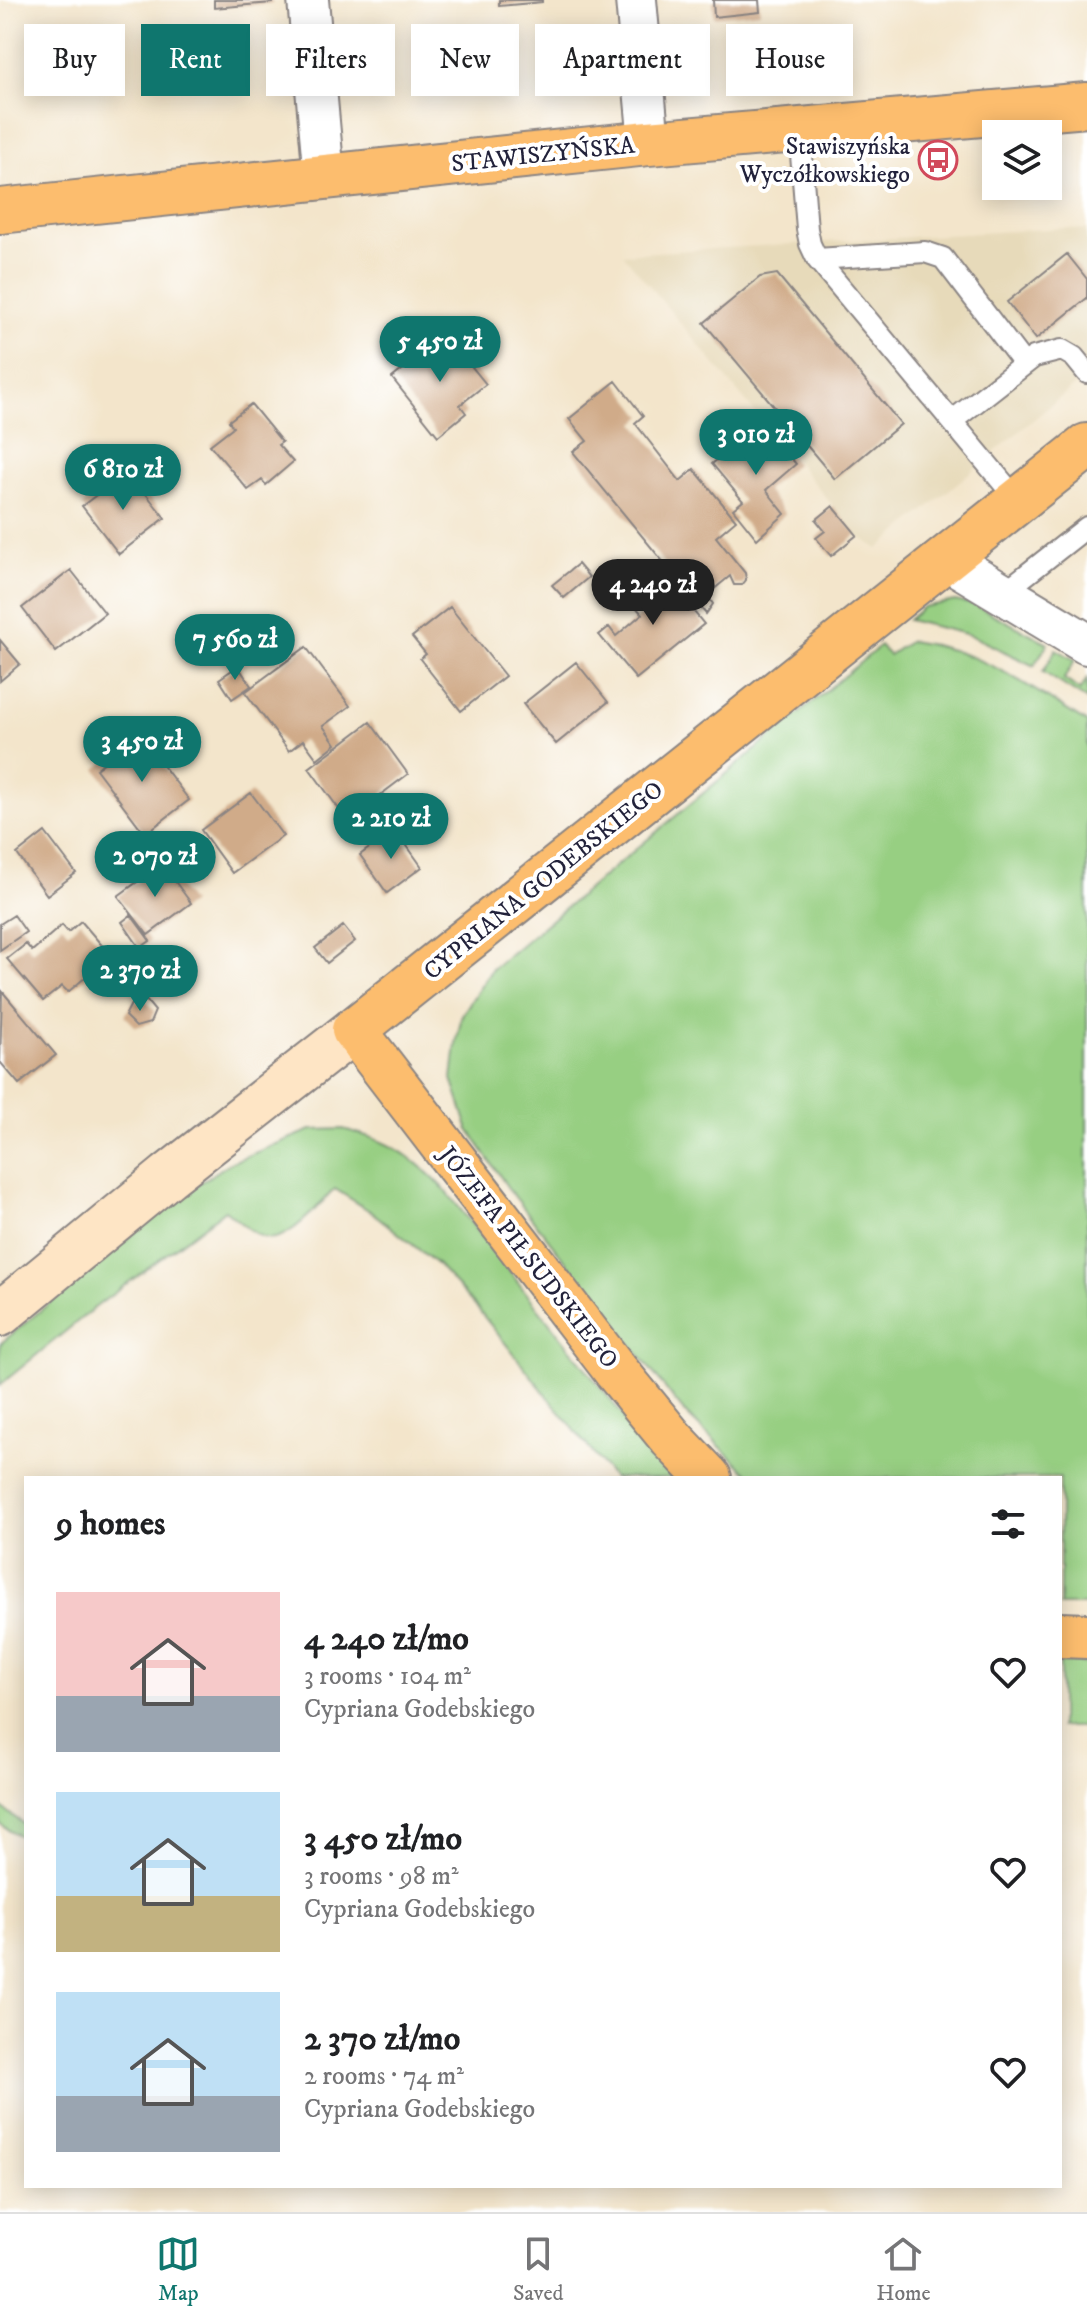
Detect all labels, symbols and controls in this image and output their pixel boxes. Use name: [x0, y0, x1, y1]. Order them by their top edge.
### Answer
chip: Buy: [24, 24, 125, 96]
chip: Rent: [141, 24, 250, 96]
chip: Filters: [266, 24, 395, 96]
chip: New: [411, 24, 519, 96]
chip: Apartment: [535, 24, 710, 96]
chip: House: [726, 24, 853, 96]
map controls: [982, 120, 1062, 200]
button: layers: [982, 120, 1062, 200]
street label: STAWISZYŃSKA: [450, 129, 637, 180]
place label: Stawiszyńska Wyczółkowskiego: [739, 132, 911, 190]
bus stop icon: Stawiszyńska Wyczółkowskiego: [917, 139, 959, 181]
pin: 5 450 zł: [357, 316, 523, 384]
text: 5 450 zł: [398, 325, 482, 358]
pin: 3 010 zł: [673, 409, 839, 477]
text: 3 010 zł: [717, 418, 795, 451]
pin: 6 810 zł: [40, 444, 206, 512]
text: 6 810 zł: [83, 453, 163, 486]
pin: 4 240 zł: [570, 559, 736, 627]
text: 4 240 zł: [610, 568, 696, 601]
pin: 7 560 zł: [152, 614, 318, 682]
text: 7 560 zł: [193, 623, 277, 656]
pin: 3 450 zł: [59, 716, 225, 784]
text: 3 450 zł: [101, 725, 183, 758]
street label: CYPRIANA GODEBSKIEGO: [418, 775, 669, 987]
pin: 2 210 zł: [308, 793, 474, 861]
text: 2 210 zł: [351, 802, 431, 835]
pin: 2 070 zł: [72, 831, 238, 899]
text: 2 070 zł: [113, 840, 197, 873]
pin: 2 370 zł: [57, 945, 223, 1013]
text: 2 370 zł: [100, 954, 180, 987]
street label: JÓZEFA PIŁSUDSKIEGO: [431, 1138, 625, 1375]
icon: filters: [986, 1502, 1030, 1546]
text: 9 homes: [56, 1503, 165, 1545]
text: 4 240 zł/mo: [304, 1618, 469, 1660]
icon: home: [120, 1624, 216, 1720]
icon: heart: [986, 1650, 1030, 1694]
text: 3 rooms · 104 m²: [304, 1660, 471, 1693]
text: Cypriana Godebskiego: [304, 1693, 535, 1726]
text: 3 450 zł/mo: [304, 1818, 462, 1860]
icon: home: [120, 1824, 216, 1920]
icon: heart: [986, 1850, 1030, 1894]
text: 3 rooms · 98 m²: [304, 1860, 459, 1893]
text: Cypriana Godebskiego: [304, 1893, 535, 1926]
text: 2 370 zł/mo: [304, 2018, 460, 2060]
icon: home: [120, 2024, 216, 2120]
icon: heart: [986, 2050, 1030, 2094]
text: 2 rooms · 74 m²: [304, 2060, 464, 2093]
text: Cypriana Godebskiego: [304, 2093, 535, 2126]
tab: Map: [156, 2232, 200, 2307]
tab: Saved: [513, 2232, 564, 2307]
tab: Home: [876, 2232, 931, 2307]

